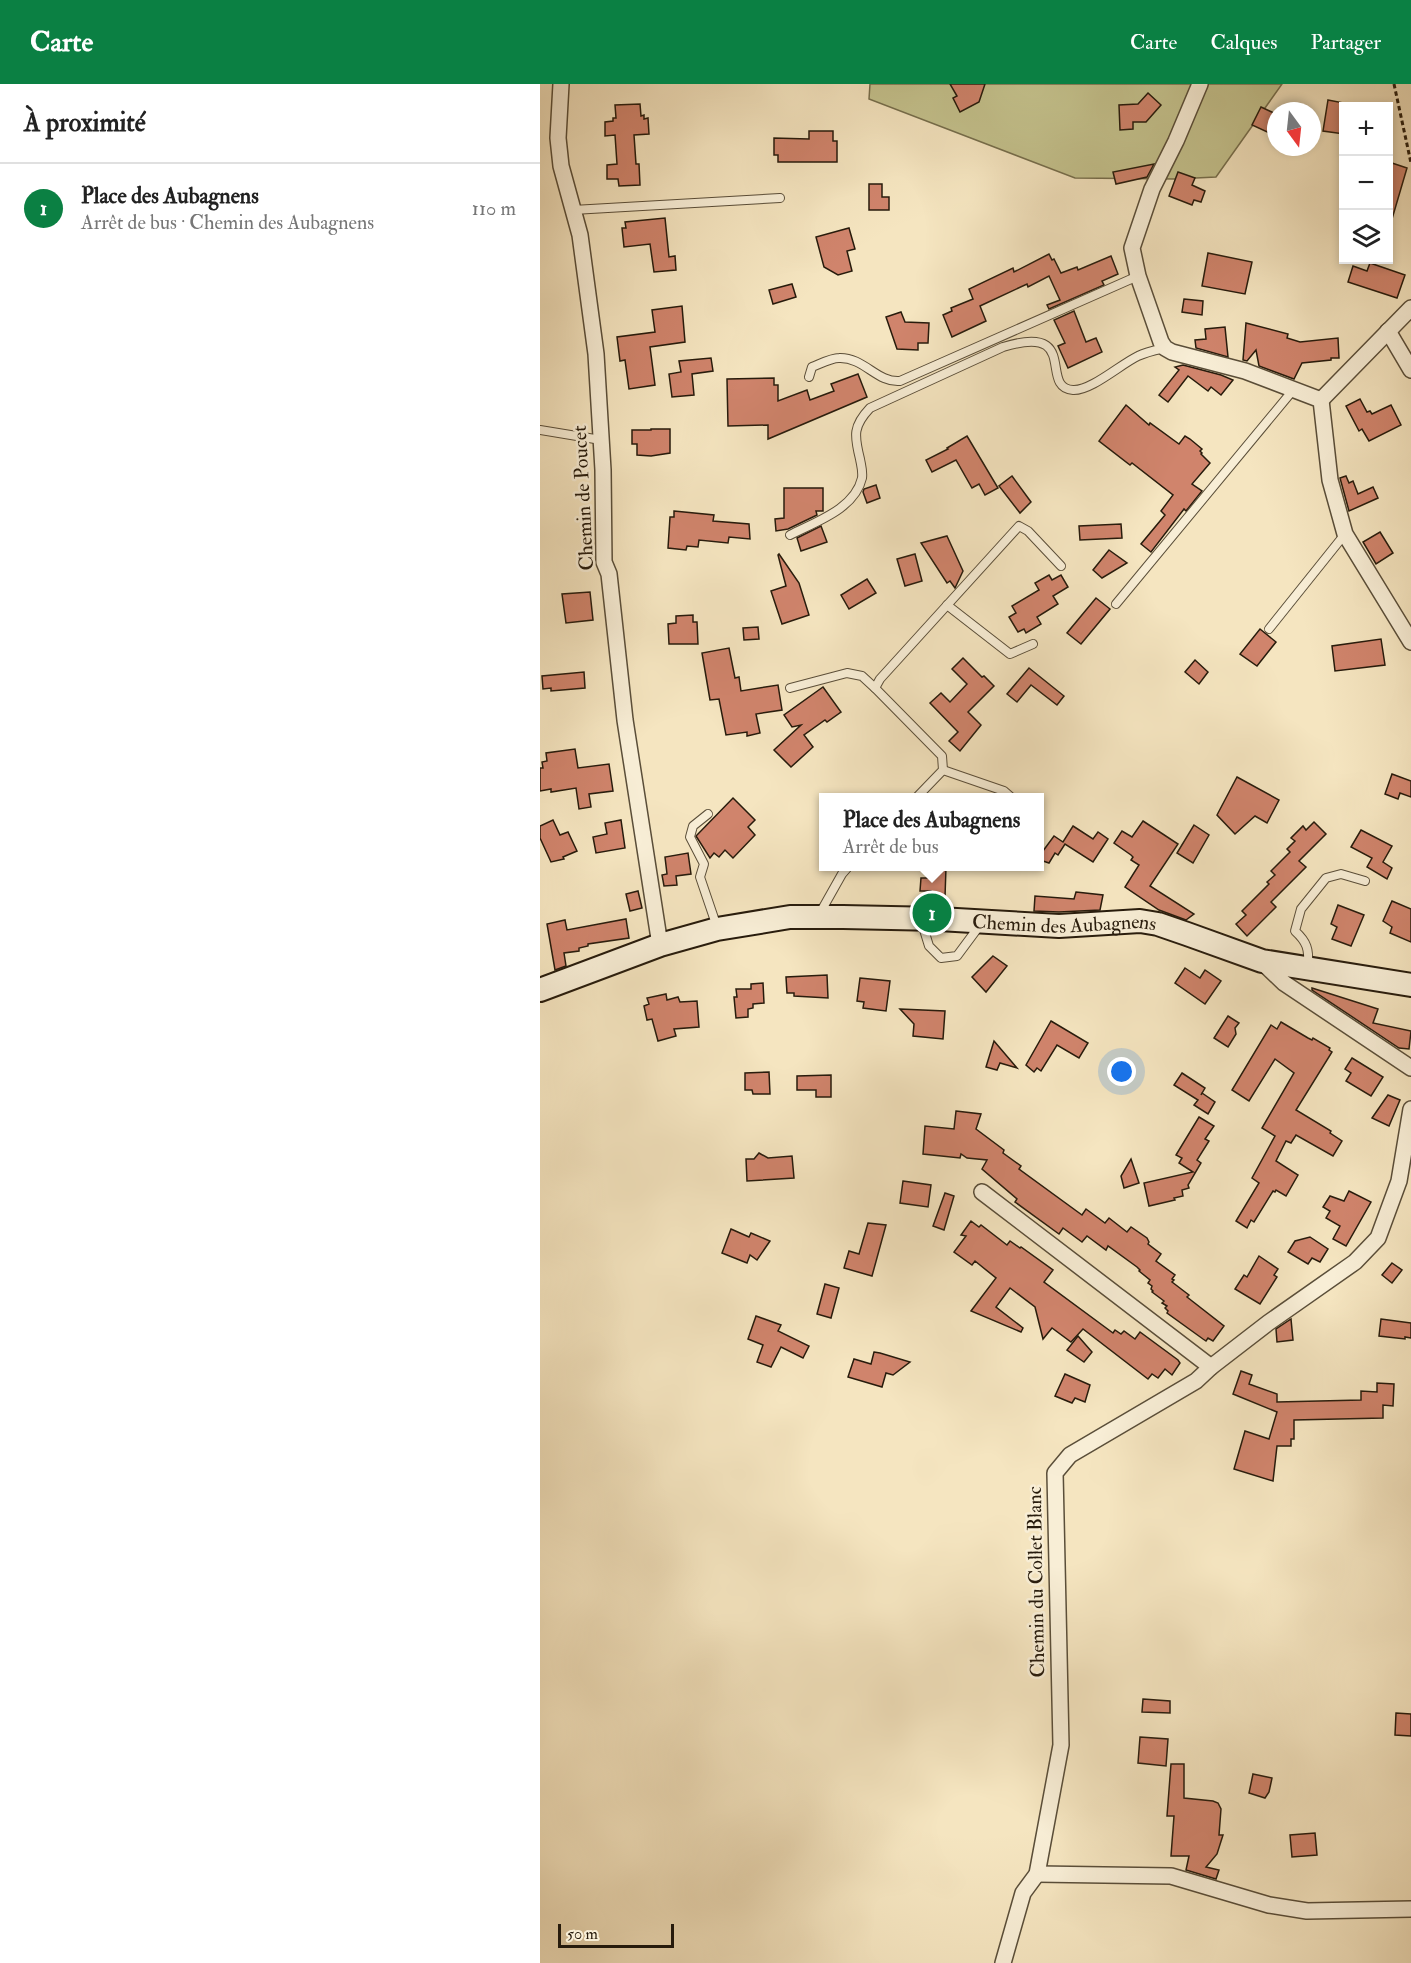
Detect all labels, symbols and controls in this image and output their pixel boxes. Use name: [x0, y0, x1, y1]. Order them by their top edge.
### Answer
text: Carte: [30, 25, 93, 60]
text: Carte: [1130, 29, 1177, 56]
text: Calques: [1210, 29, 1277, 56]
text: Partager: [1310, 29, 1381, 56]
north arrow: [1267, 102, 1321, 156]
map controls: [1339, 102, 1393, 264]
button: +: [1339, 102, 1393, 156]
text: À proximité: [24, 107, 146, 139]
button: −: [1339, 156, 1393, 210]
text: Place des Aubagnens: [81, 182, 259, 210]
text: 1: [40, 196, 47, 221]
text: 110 m: [472, 196, 516, 221]
text: Arrêt de bus · Chemin des Aubagnens: [81, 210, 374, 235]
button: layers: [1339, 210, 1393, 264]
street label: Chemin de Poucet: [567, 424, 599, 571]
popup: [819, 793, 1044, 871]
text: Place des Aubagnens: [843, 806, 1020, 834]
text: Arrêt de bus: [843, 834, 939, 859]
pin: 1: [912, 890, 952, 936]
street label: Chemin des Aubagnens: [971, 908, 1159, 938]
your location: [1107, 1057, 1136, 1086]
street label: Chemin du Collet Blanc: [1022, 1486, 1050, 1678]
scale bar: [558, 1921, 674, 1948]
text: 50 m: [567, 1924, 598, 1944]

